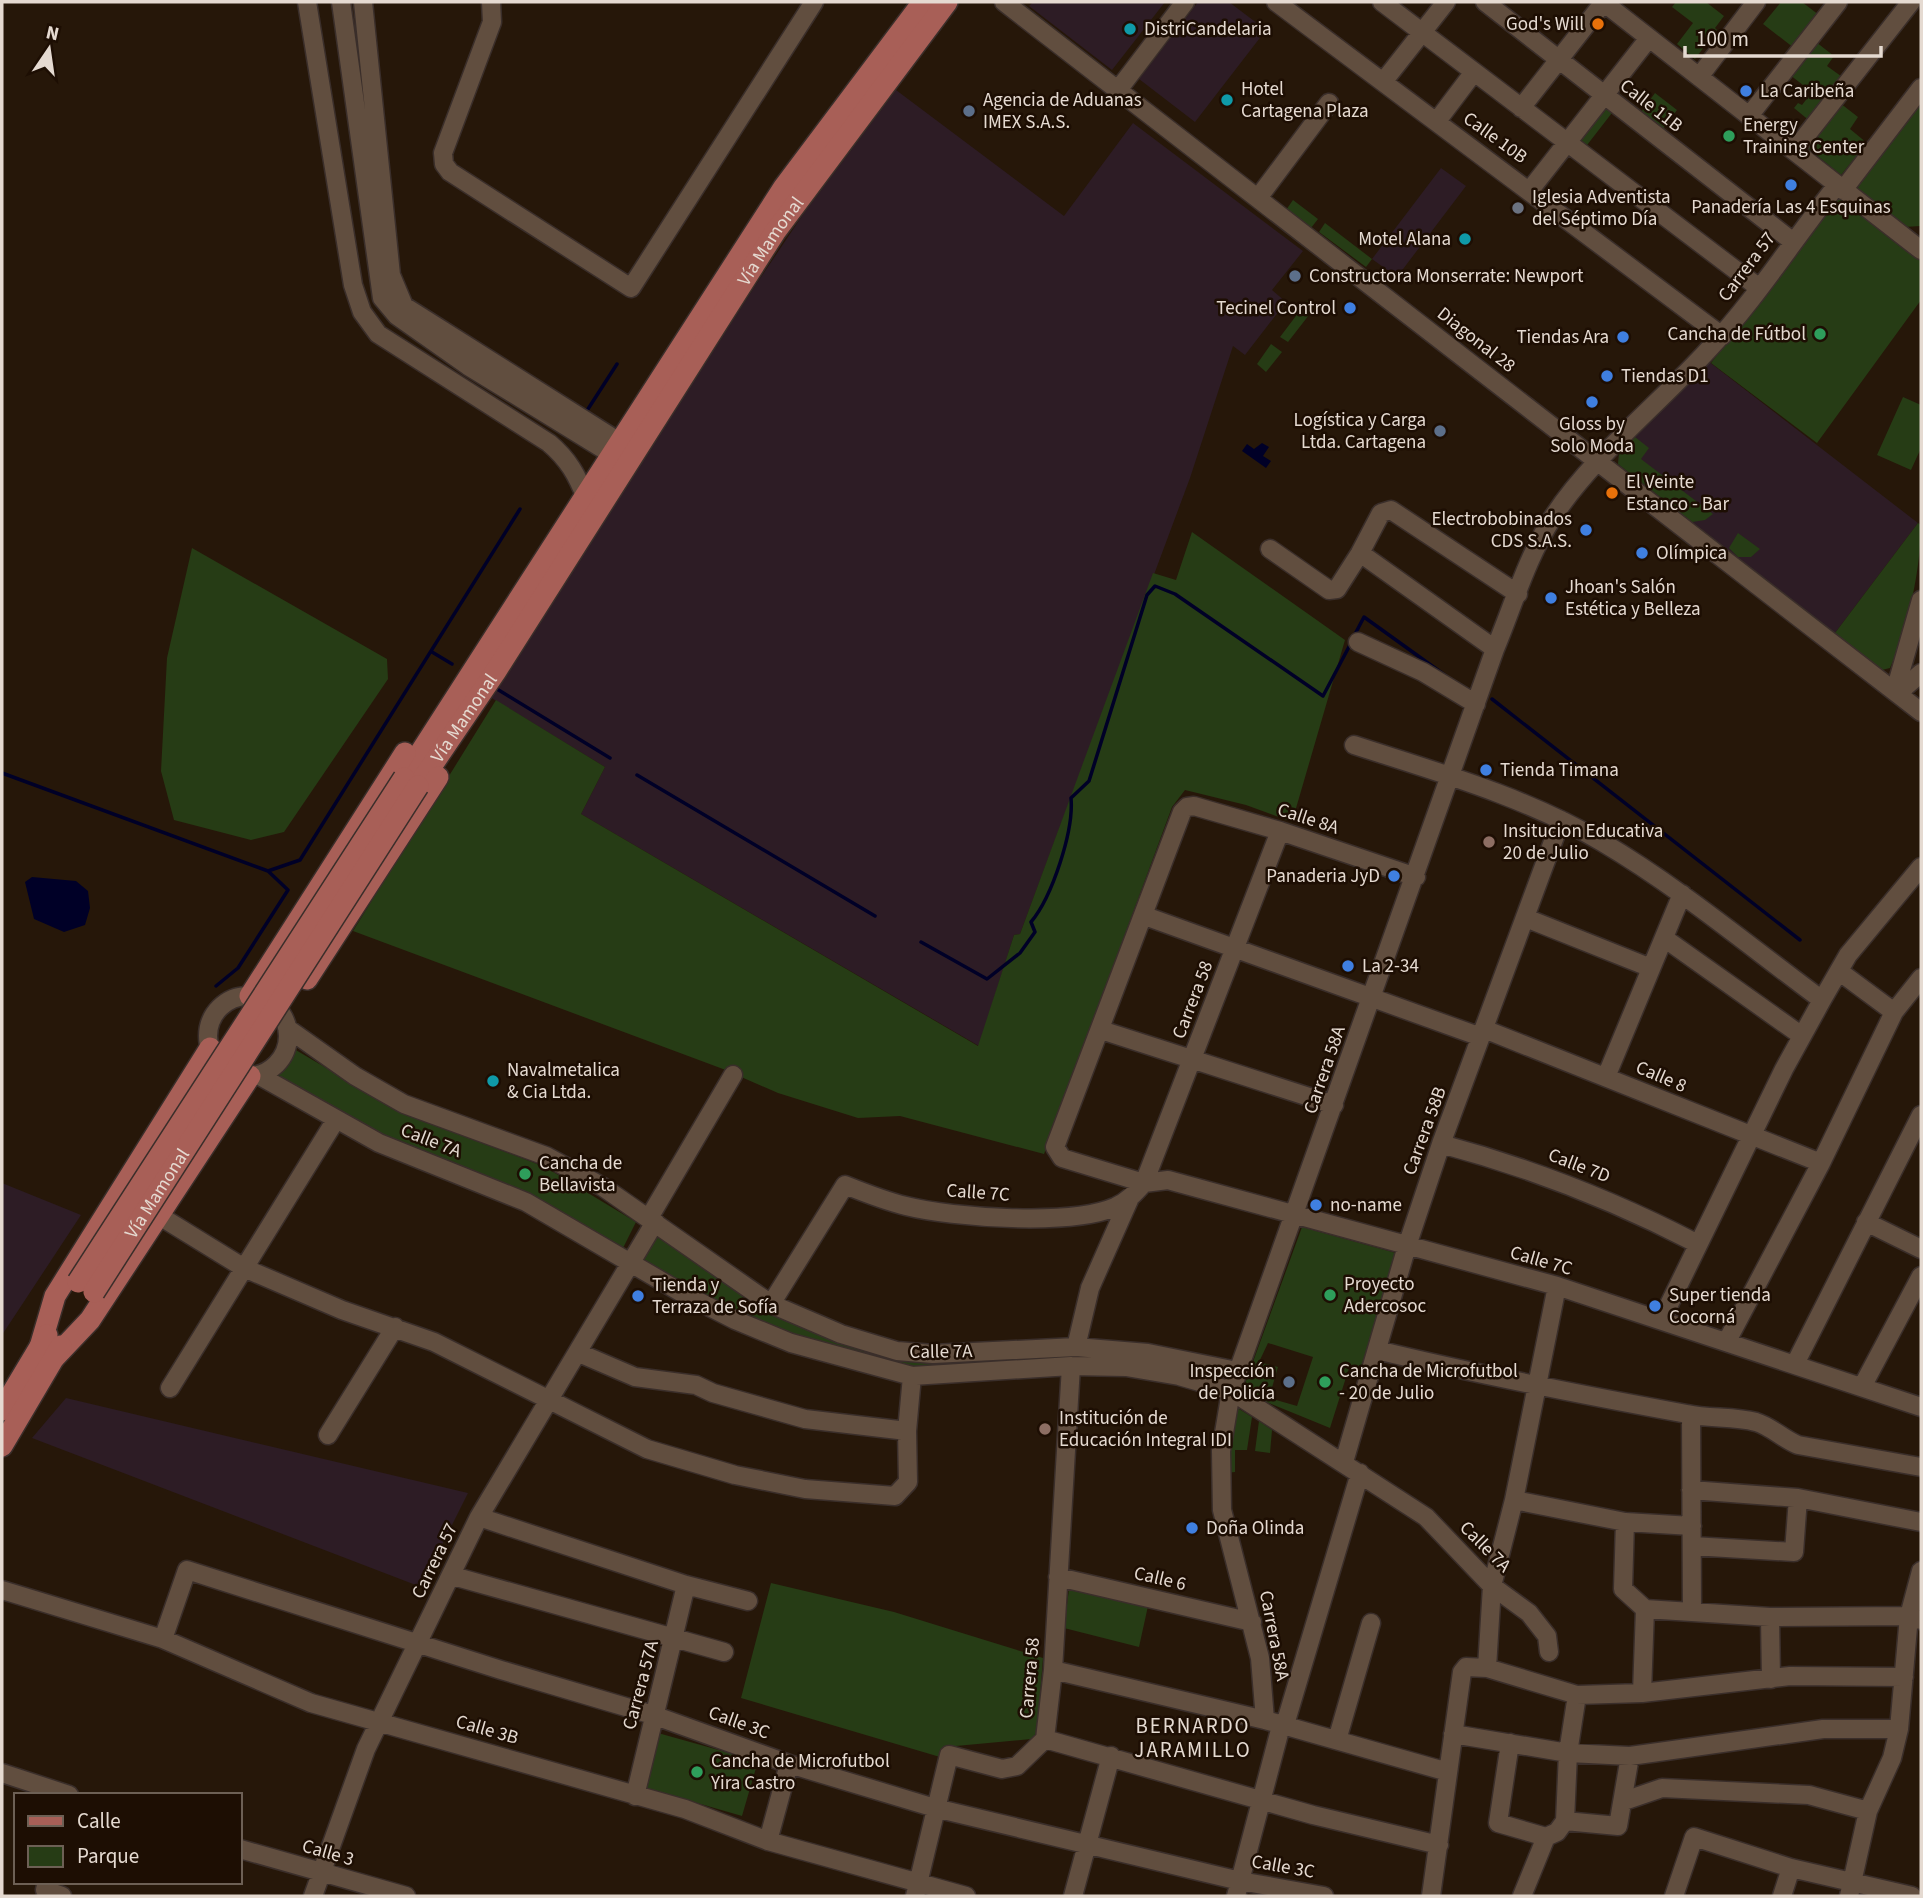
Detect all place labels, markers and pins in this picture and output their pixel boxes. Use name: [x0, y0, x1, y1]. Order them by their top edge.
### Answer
place label: God's Will: [1506, 11, 1584, 38]
place label: DistriCandelaria: [1144, 16, 1272, 43]
marker: God's Will: [1590, 16, 1606, 32]
marker: DistriCandelaria: [1122, 21, 1138, 37]
place label: Hotel Cartagena Plaza: [1241, 76, 1369, 125]
place label: La Caribeña: [1760, 78, 1854, 105]
marker: La Caribeña: [1738, 83, 1754, 99]
place label: Agencia de Aduanas IMEX S.A.S.: [983, 87, 1142, 136]
marker: Hotel Cartagena Plaza: [1219, 92, 1235, 108]
marker: Agencia de Aduanas IMEX S.A.S.: [961, 103, 977, 119]
place label: Energy Training Center: [1743, 112, 1865, 161]
marker: Energy Training Center: [1721, 128, 1737, 144]
marker: Panadería Las 4 Esquinas: [1783, 177, 1799, 193]
place label: Iglesia Adventista del Séptimo Día: [1532, 184, 1671, 233]
place label: Panadería Las 4 Esquinas: [1691, 194, 1891, 221]
marker: Iglesia Adventista del Séptimo Día: [1510, 200, 1526, 216]
place label: Motel Alana: [1358, 226, 1451, 253]
marker: Motel Alana: [1457, 231, 1473, 247]
place label: Constructora Monserrate: Newport: [1309, 263, 1584, 290]
marker: Constructora Monserrate: Newport: [1287, 268, 1303, 284]
place label: Tecinel Control: [1216, 295, 1336, 322]
marker: Tecinel Control: [1342, 300, 1358, 316]
place label: Cancha de Fútbol: [1668, 321, 1806, 348]
place label: Tiendas Ara: [1516, 324, 1609, 351]
marker: Cancha de Fútbol: [1812, 326, 1828, 342]
marker: Tiendas Ara: [1615, 329, 1631, 345]
place label: Tiendas D1: [1621, 363, 1709, 390]
marker: Tiendas D1: [1599, 368, 1615, 384]
marker: Gloss by Solo Moda: [1584, 394, 1600, 410]
place label: Logística y Carga Ltda. Cartagena: [1294, 407, 1426, 456]
place label: Gloss by Solo Moda: [1550, 411, 1634, 460]
marker: Logística y Carga Ltda. Cartagena: [1432, 423, 1448, 439]
place label: El Veinte Estanco - Bar: [1626, 469, 1729, 518]
marker: El Veinte Estanco - Bar: [1604, 485, 1620, 501]
place label: Electrobobinados CDS S.A.S.: [1431, 506, 1572, 555]
marker: Electrobobinados CDS S.A.S.: [1578, 522, 1594, 538]
place label: Olímpica: [1656, 540, 1727, 567]
marker: Olímpica: [1634, 545, 1650, 561]
place label: Jhoan's Salón Estética y Belleza: [1565, 574, 1701, 623]
marker: Jhoan's Salón Estética y Belleza: [1543, 590, 1559, 606]
place label: Tienda Timana: [1500, 757, 1619, 784]
marker: Tienda Timana: [1478, 762, 1494, 778]
place label: Insitucion Educativa 20 de Julio: [1503, 818, 1663, 867]
marker: Insitucion Educativa 20 de Julio: [1481, 834, 1497, 850]
place label: Panaderia JyD: [1266, 863, 1380, 890]
marker: Panaderia JyD: [1386, 868, 1402, 884]
place label: La 2-34: [1362, 953, 1419, 980]
marker: La 2-34: [1340, 958, 1356, 974]
place label: Navalmetalica & Cia Ltda.: [507, 1057, 620, 1106]
marker: Navalmetalica & Cia Ltda.: [485, 1073, 501, 1089]
place label: Cancha de Bellavista: [539, 1150, 622, 1199]
marker: Cancha de Bellavista: [517, 1166, 533, 1182]
place label: no-name: [1330, 1192, 1402, 1219]
marker: no-name: [1308, 1197, 1324, 1213]
place label: Proyecto Adercosoc: [1344, 1271, 1426, 1320]
place label: Tienda y Terraza de Sofía: [652, 1272, 778, 1321]
place label: Super tienda Cocorná: [1669, 1282, 1771, 1331]
marker: Proyecto Adercosoc: [1322, 1287, 1338, 1303]
marker: Tienda y Terraza de Sofía: [630, 1288, 646, 1304]
marker: Super tienda Cocorná: [1647, 1298, 1663, 1314]
place label: Inspección de Policía: [1189, 1358, 1275, 1407]
place label: Cancha de Microfutbol - 20 de Julio: [1339, 1358, 1518, 1407]
marker: Inspección de Policía: [1281, 1374, 1297, 1390]
marker: Cancha de Microfutbol - 20 de Julio: [1317, 1374, 1333, 1390]
place label: Institución de Educación Integral IDI: [1059, 1405, 1232, 1454]
marker: Institución de Educación Integral IDI: [1037, 1421, 1053, 1437]
place label: Doña Olinda: [1206, 1515, 1304, 1542]
marker: Doña Olinda: [1184, 1520, 1200, 1536]
place label: Cancha de Microfutbol Yira Castro: [710, 1748, 890, 1797]
marker: Cancha de Microfutbol Yira Castro: [689, 1764, 705, 1780]

